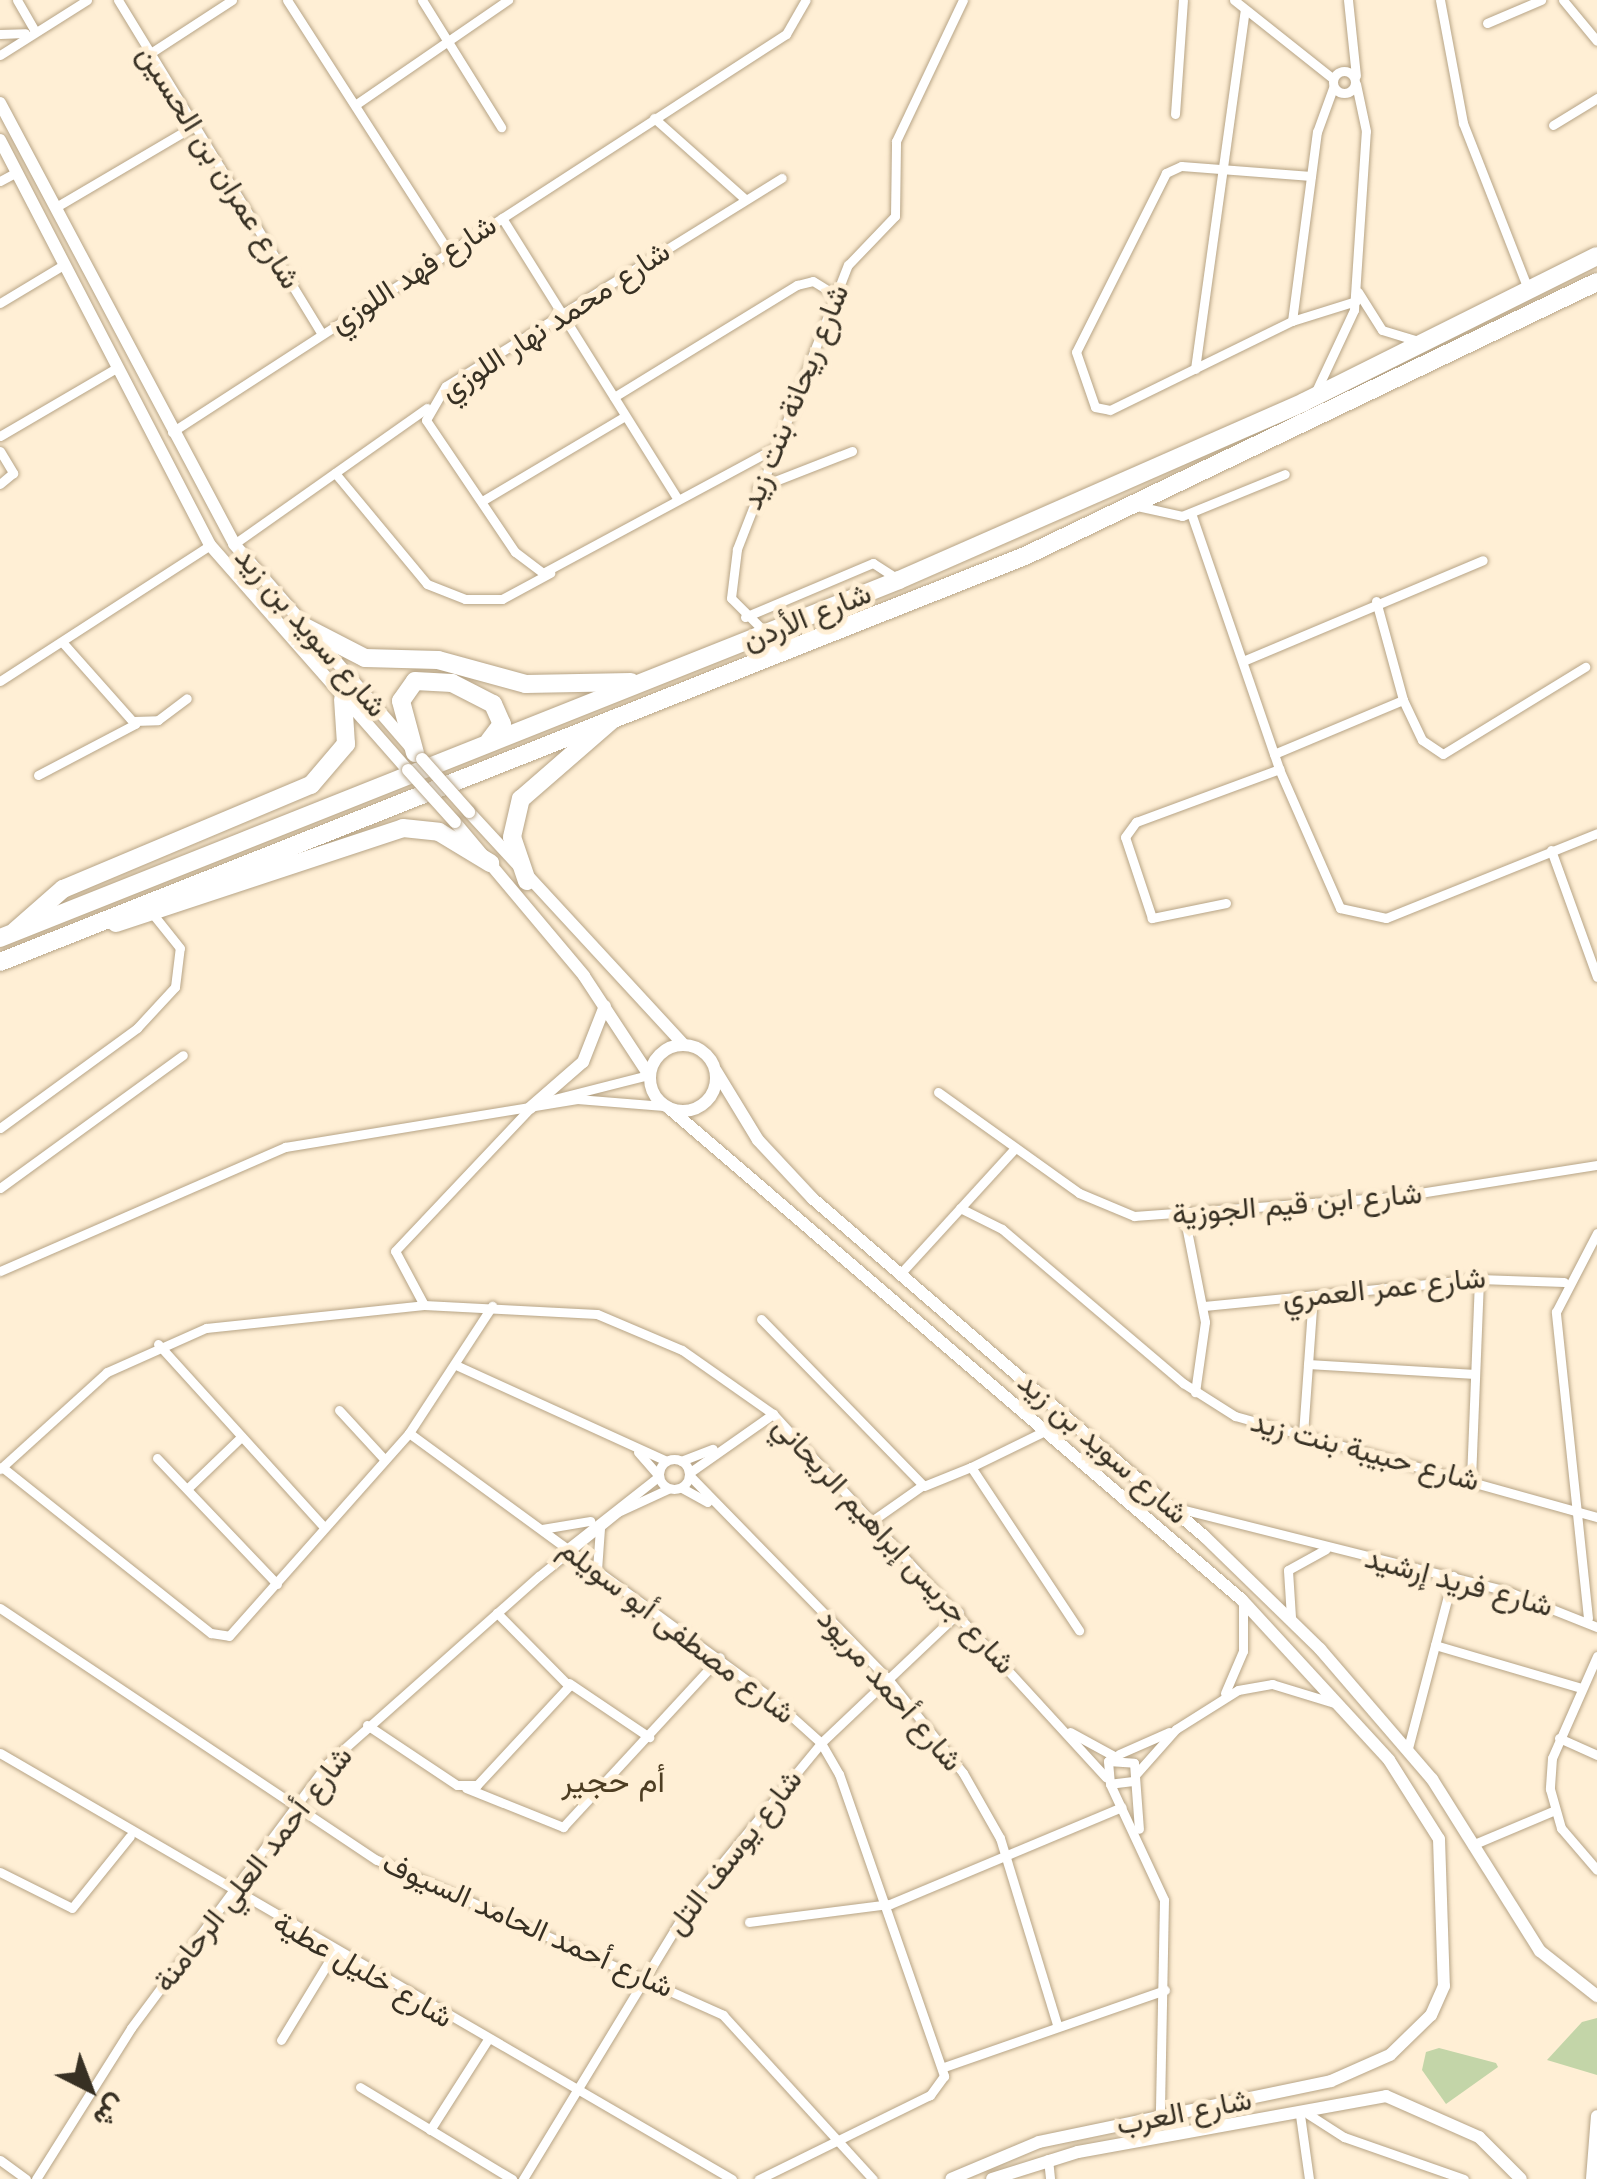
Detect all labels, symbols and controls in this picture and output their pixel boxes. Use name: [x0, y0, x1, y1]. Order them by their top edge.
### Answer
street label: شارع عمران بن الحسين: [129, 39, 309, 295]
street label: شارع فهد اللوزي: [323, 207, 503, 341]
street label: شارع محمد نهار اللوزي: [433, 233, 677, 409]
street label: شارع ريحانة بنت زيد: [733, 279, 857, 515]
street label: شارع سويد بن زيد: [227, 540, 395, 724]
street label: شارع الأردن: [738, 575, 876, 659]
street label: شارع ابن قيم الجوزية: [1170, 1175, 1424, 1233]
street label: شارع عمر العمري: [1281, 1259, 1487, 1317]
street label: شارع سويد بن زيد: [1011, 1364, 1195, 1532]
street label: شارع حبيبة بنت زيد: [1247, 1403, 1483, 1499]
street label: شارع جريس إبراهيم الريحاني: [765, 1409, 1023, 1681]
street label: شارع مصطفى أبو سويلم: [552, 1531, 802, 1731]
street label: شارع فريد إرشيد: [1361, 1540, 1557, 1624]
street label: شارع أحمد مريود: [810, 1601, 970, 1779]
street label: شارع أحمد العلي الرحامنة: [146, 1739, 360, 1999]
district label: أم حجير: [561, 1762, 665, 1800]
street label: شارع يوسف التل: [658, 1762, 810, 1942]
street label: شارع أحمد الحامد السيوف: [377, 1845, 679, 2005]
street label: شارع خليل عطية: [267, 1904, 459, 2036]
north arrow: [40, 2039, 140, 2139]
street label: شارع العرب: [1113, 2081, 1255, 2143]
text: ش: [88, 2089, 133, 2134]

